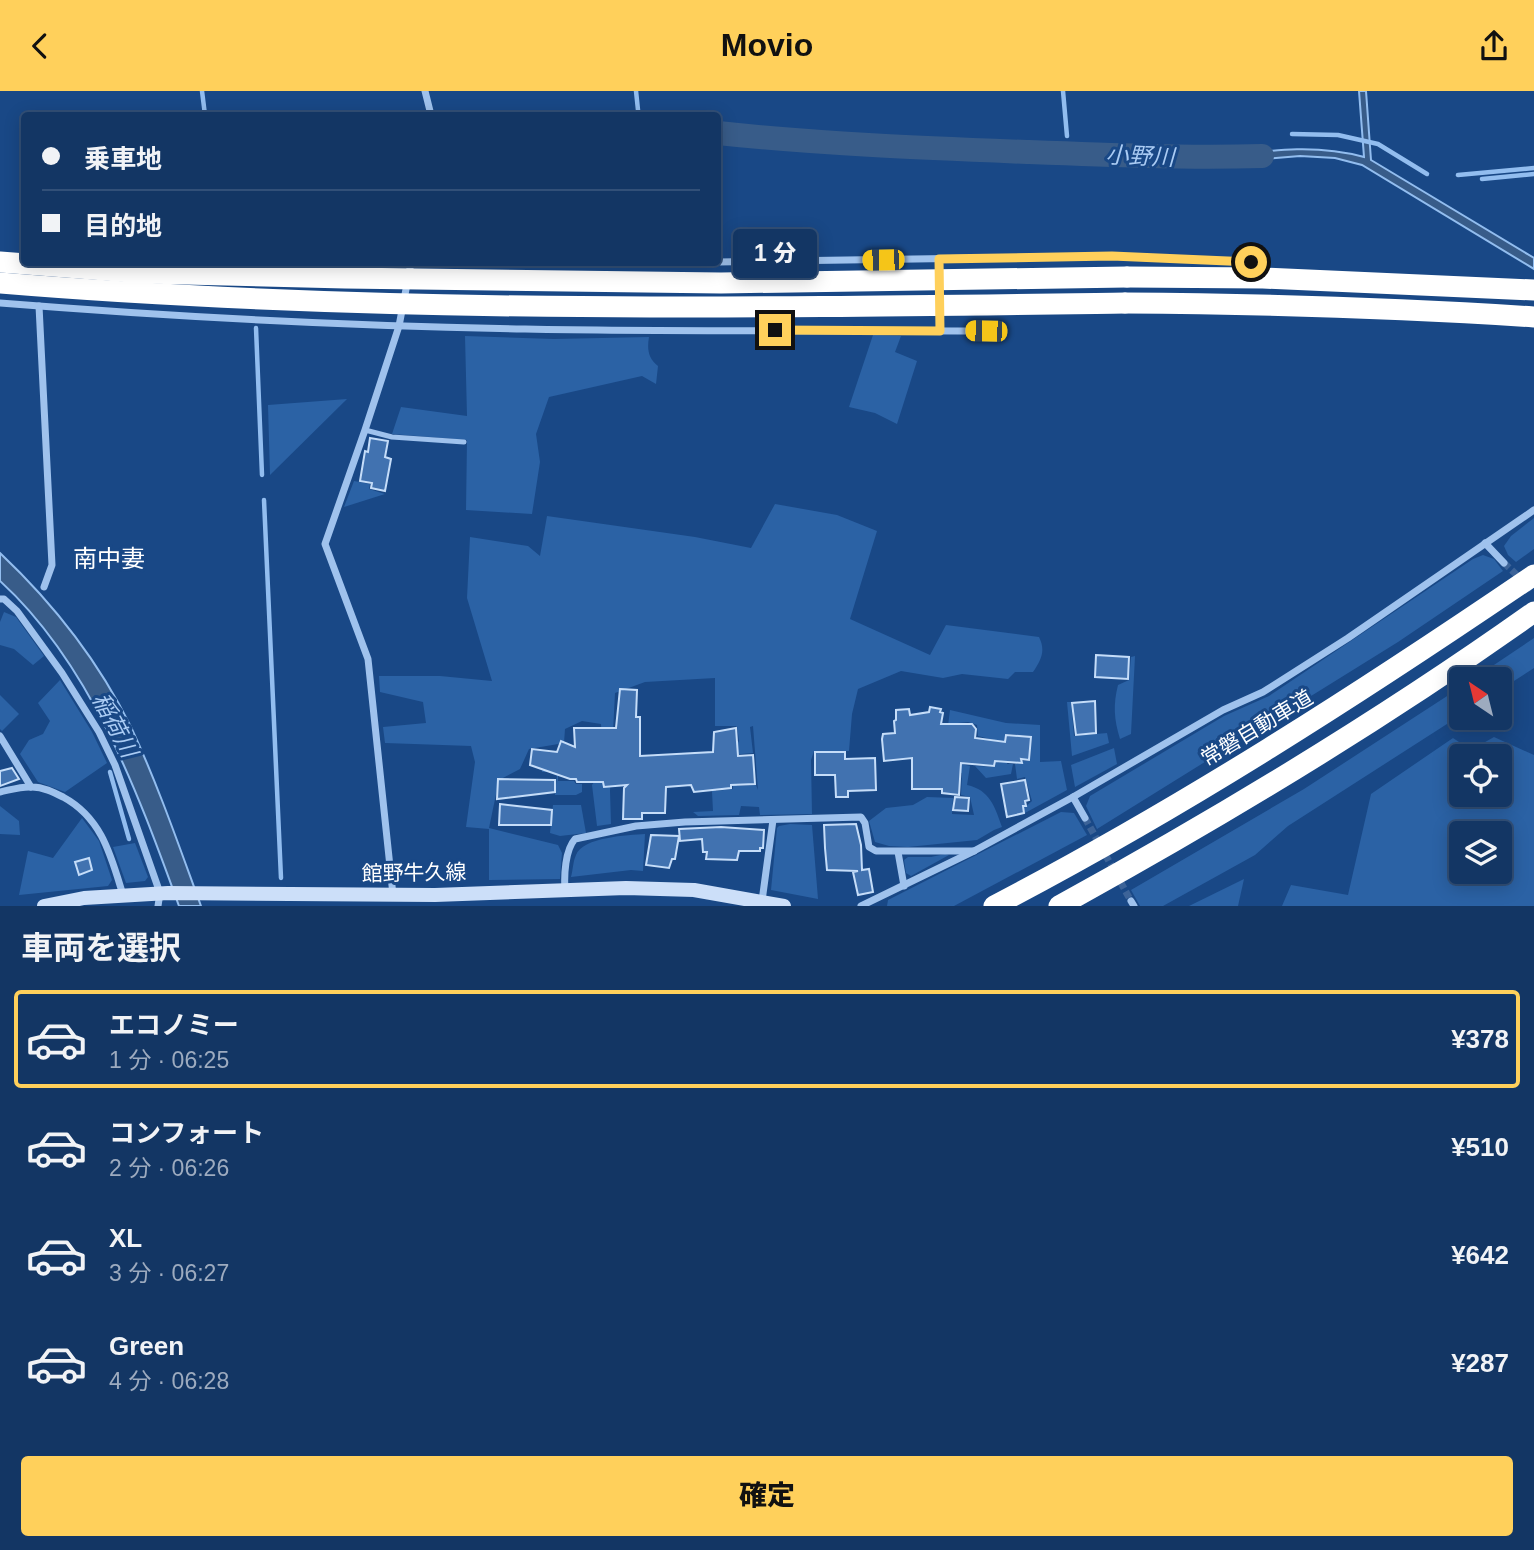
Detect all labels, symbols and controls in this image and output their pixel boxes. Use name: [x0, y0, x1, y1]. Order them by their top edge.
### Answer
icon: back: [21, 27, 59, 65]
text: Movio: [721, 27, 813, 63]
icon: share: [1475, 27, 1513, 65]
water label: 小野川: [1105, 142, 1178, 170]
text: 乗車地: [84, 144, 162, 174]
text: 目的地: [84, 211, 162, 241]
callout: 1 分: [733, 229, 817, 278]
text: 1 分: [754, 240, 796, 266]
route start: [1235, 246, 1267, 278]
car: [862, 249, 905, 271]
route end: [759, 314, 791, 346]
car: [965, 320, 1008, 342]
district label: 南中妻: [73, 545, 145, 572]
north arrow: [1449, 667, 1512, 730]
map controls: [1449, 667, 1512, 884]
street label: 常磐自動車道: [1197, 685, 1317, 770]
water label: 稲荷川: [87, 688, 144, 764]
button: locate: [1449, 744, 1512, 807]
button: layers: [1449, 821, 1512, 884]
street label: 館野牛久線: [361, 860, 467, 885]
text: 車両を選択: [21, 930, 181, 966]
icon: car: [25, 1008, 88, 1071]
text: エコノミー: [109, 1010, 239, 1040]
text: ¥378: [1451, 1024, 1509, 1054]
text: 1 分 · 06:25: [109, 1047, 229, 1073]
icon: car: [25, 1116, 88, 1179]
text: コンフォート: [109, 1118, 264, 1148]
text: ¥510: [1451, 1132, 1509, 1162]
text: 2 分 · 06:26: [109, 1155, 229, 1181]
text: XL: [109, 1223, 142, 1253]
icon: car: [25, 1224, 88, 1287]
text: ¥642: [1451, 1240, 1509, 1270]
text: 3 分 · 06:27: [109, 1260, 229, 1286]
text: Green: [109, 1331, 184, 1361]
icon: car: [25, 1332, 88, 1395]
text: ¥287: [1451, 1348, 1509, 1378]
text: 4 分 · 06:28: [109, 1368, 229, 1394]
button: 確定: [21, 1456, 1513, 1536]

